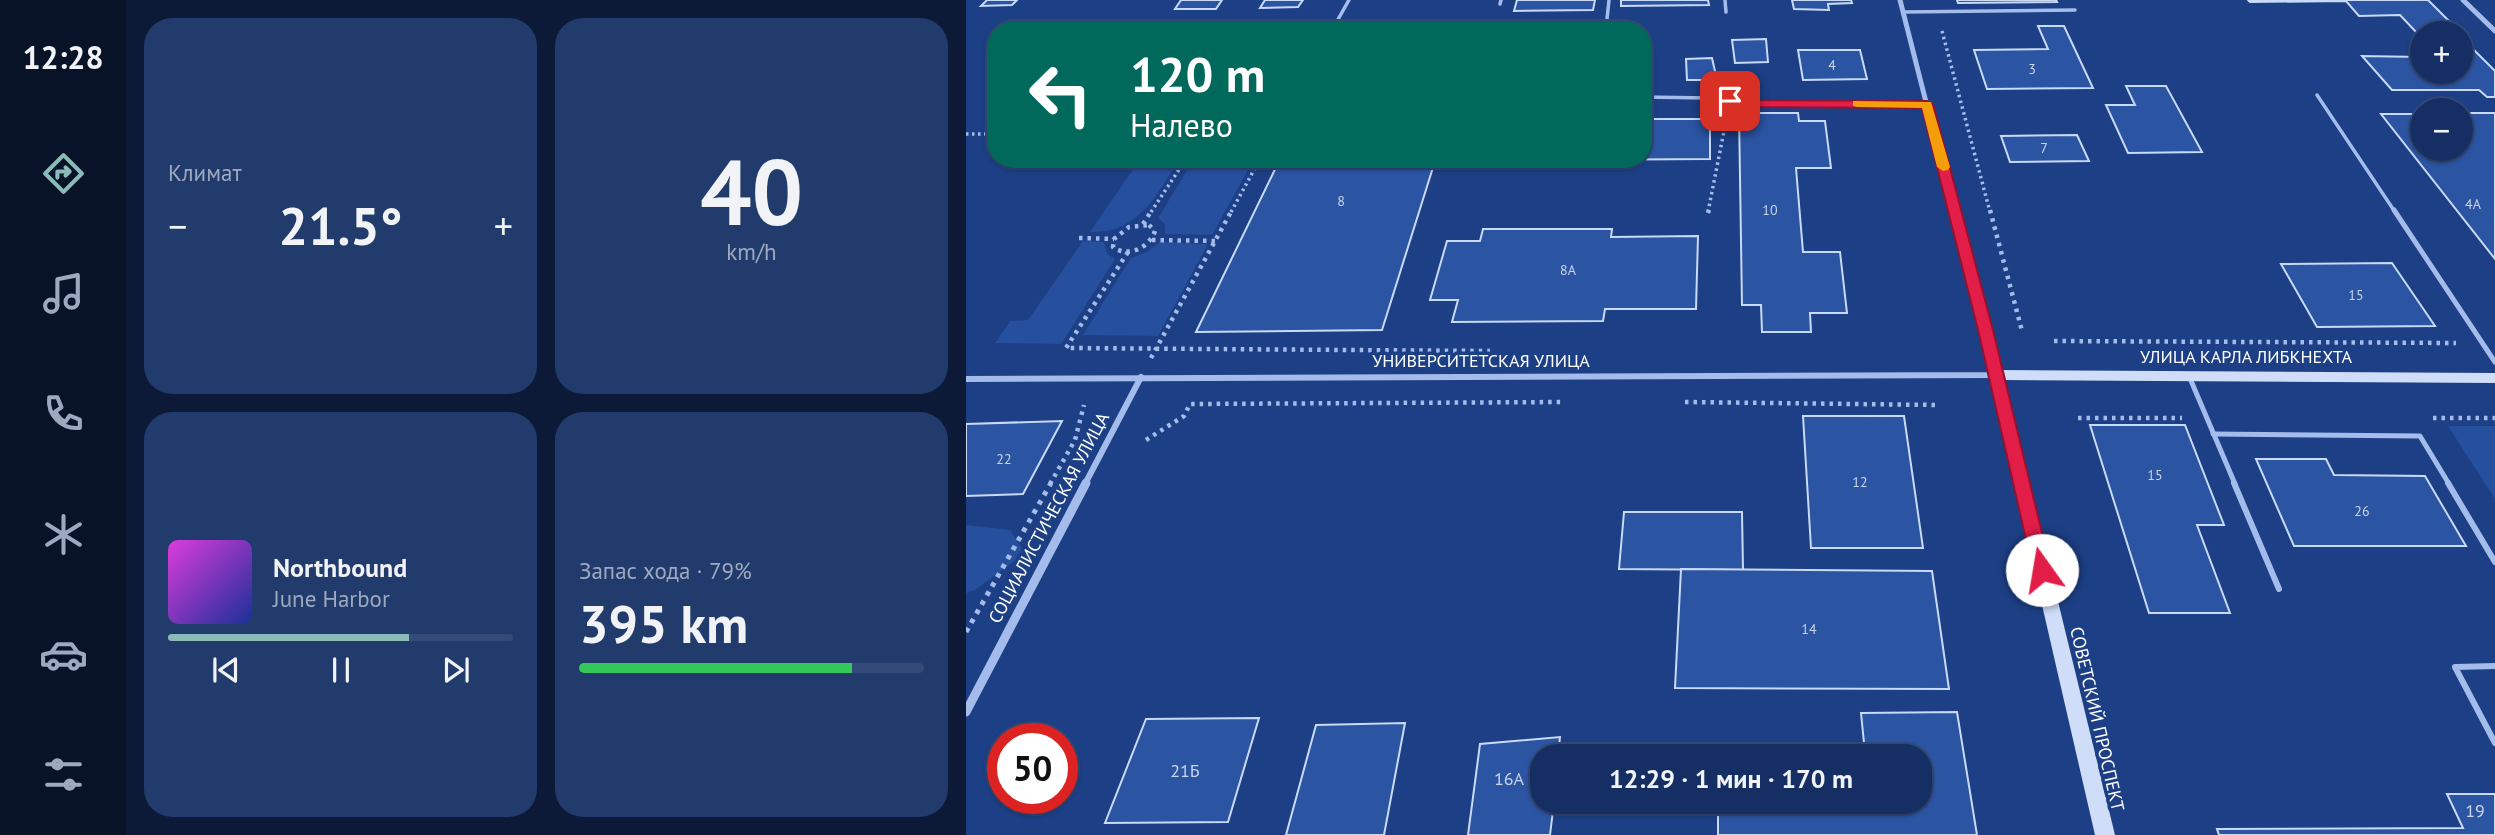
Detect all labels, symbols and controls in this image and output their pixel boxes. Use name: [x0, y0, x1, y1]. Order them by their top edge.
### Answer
map controls: [2410, 21, 2473, 161]
button: +: [2410, 21, 2473, 84]
text: 12:28: [22, 36, 104, 78]
text: 120 m: [1130, 42, 1265, 106]
icon: left: [1015, 49, 1106, 140]
house number: 4: [1828, 56, 1836, 74]
house number: 3: [2028, 60, 2036, 78]
pin: [1700, 71, 1760, 131]
icon: arrive: [1711, 82, 1749, 120]
button: −: [2410, 98, 2473, 161]
text: Налево: [1130, 104, 1233, 146]
text: 40: [700, 132, 803, 250]
house number: 7: [2040, 139, 2048, 157]
icon: directions: [39, 149, 88, 198]
text: Климат: [168, 158, 242, 187]
text: 21.5°: [279, 192, 402, 259]
house number: 8: [1337, 192, 1345, 210]
house number: 4А: [2465, 195, 2482, 213]
text: −: [168, 201, 187, 250]
text: +: [494, 201, 513, 250]
house number: 10: [1762, 201, 1778, 219]
text: km/h: [726, 237, 777, 266]
house number: 8А: [1560, 261, 1577, 279]
icon: music: [39, 269, 88, 318]
house number: 15: [2348, 286, 2364, 304]
street label: УЛИЦА КАРЛА ЛИБКНЕХТА: [2140, 345, 2353, 368]
street label: УНИВЕРСИТЕТСКАЯ УЛИЦА: [1372, 349, 1590, 372]
icon: phone: [39, 389, 88, 438]
street label: СОЦИАЛИСТИЧЕСКАЯ УЛИЦА: [983, 408, 1114, 627]
house number: 22: [996, 450, 1012, 468]
house number: 15: [2147, 466, 2163, 484]
house number: 12: [1852, 473, 1868, 491]
house number: 26: [2354, 502, 2370, 520]
icon: climate: [39, 510, 88, 559]
position arrow: [2005, 533, 2079, 607]
text: Northbound: [273, 551, 407, 584]
text: Запас хода · 79%: [579, 556, 752, 585]
text: June Harbor: [273, 584, 390, 613]
text: 395 km: [579, 590, 748, 657]
house number: 14: [1801, 620, 1817, 638]
street label: СОВЕТСКИЙ ПРОСПЕКТ: [2065, 624, 2130, 813]
icon: car: [39, 630, 88, 679]
icon: previous: [207, 651, 245, 689]
icon: pause: [322, 651, 360, 689]
icon: next: [437, 651, 475, 689]
speed limit sign: 50: [987, 723, 1078, 814]
icon: filters: [39, 750, 88, 799]
house number: 21Б: [1170, 759, 1200, 782]
text: 12:29 · 1 мин · 170 m: [1609, 762, 1853, 795]
house number: 16А: [1494, 767, 1525, 790]
house number: 19: [2465, 799, 2485, 822]

